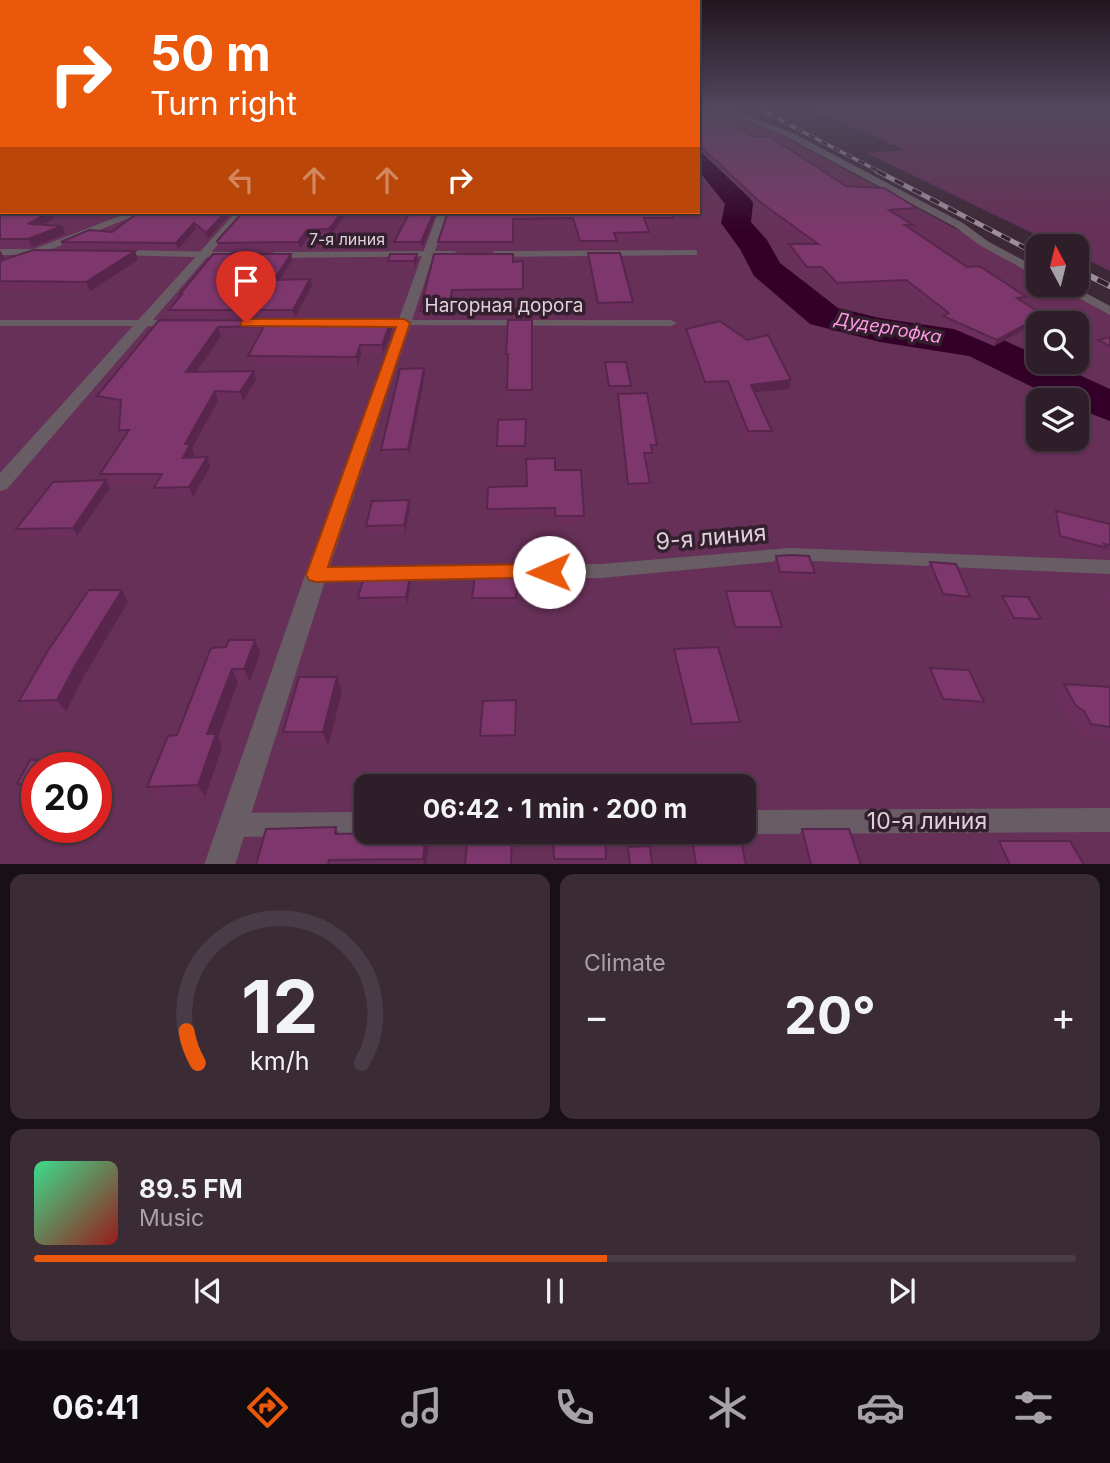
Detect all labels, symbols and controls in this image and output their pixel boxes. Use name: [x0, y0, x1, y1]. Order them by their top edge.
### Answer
text: 50 m: [150, 24, 271, 83]
icon: right: [35, 28, 126, 119]
text: Turn right: [150, 84, 297, 123]
icon: left: [222, 161, 260, 199]
icon: ahead: [295, 161, 333, 199]
icon: ahead: [368, 161, 406, 199]
icon: right: [441, 161, 479, 199]
street label: 7-я линия: [309, 229, 385, 249]
north arrow: [1026, 234, 1088, 298]
map controls: [1026, 234, 1089, 451]
pin: [216, 251, 276, 323]
icon: arrive: [227, 262, 265, 300]
street label: Нагорная дорога: [425, 294, 583, 317]
water label: Дудергофка: [832, 308, 943, 347]
button: search: [1026, 311, 1089, 374]
button: layers: [1026, 388, 1089, 451]
street label: 9-я линия: [655, 518, 767, 556]
position arrow: [512, 535, 586, 609]
speed limit sign: 20: [21, 752, 112, 843]
text: 06:42 · 1 min · 200 m: [423, 793, 687, 824]
street label: 10-я линия: [867, 807, 987, 835]
text: Climate: [584, 949, 666, 977]
text: 12: [241, 962, 319, 1051]
text: 20°: [784, 984, 876, 1047]
text: −: [584, 993, 609, 1039]
text: +: [1051, 993, 1076, 1039]
text: km/h: [250, 1045, 310, 1075]
text: 89.5 FM: [139, 1173, 243, 1204]
text: Music: [139, 1204, 204, 1232]
icon: previous: [189, 1272, 227, 1310]
icon: pause: [536, 1272, 574, 1310]
icon: next: [883, 1272, 921, 1310]
icon: directions: [243, 1383, 292, 1432]
icon: music: [397, 1383, 446, 1432]
icon: phone: [550, 1383, 599, 1432]
icon: climate: [703, 1383, 752, 1432]
icon: car: [856, 1383, 905, 1432]
icon: filters: [1009, 1383, 1058, 1432]
text: 06:41: [52, 1388, 139, 1427]

